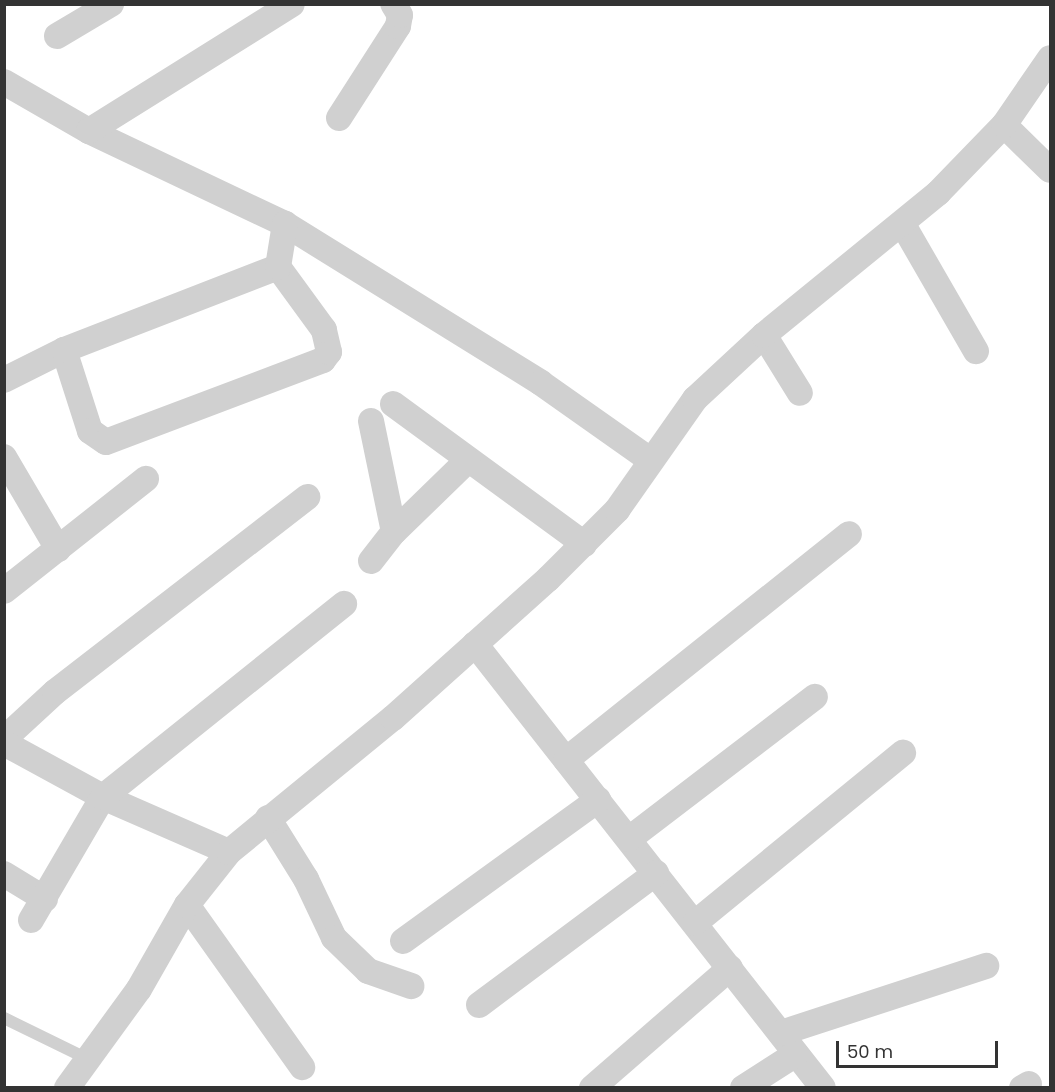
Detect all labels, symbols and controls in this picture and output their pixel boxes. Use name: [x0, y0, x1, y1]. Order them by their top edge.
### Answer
scale bar: [839, 1029, 1001, 1067]
text: 50 m: [847, 1039, 893, 1064]

